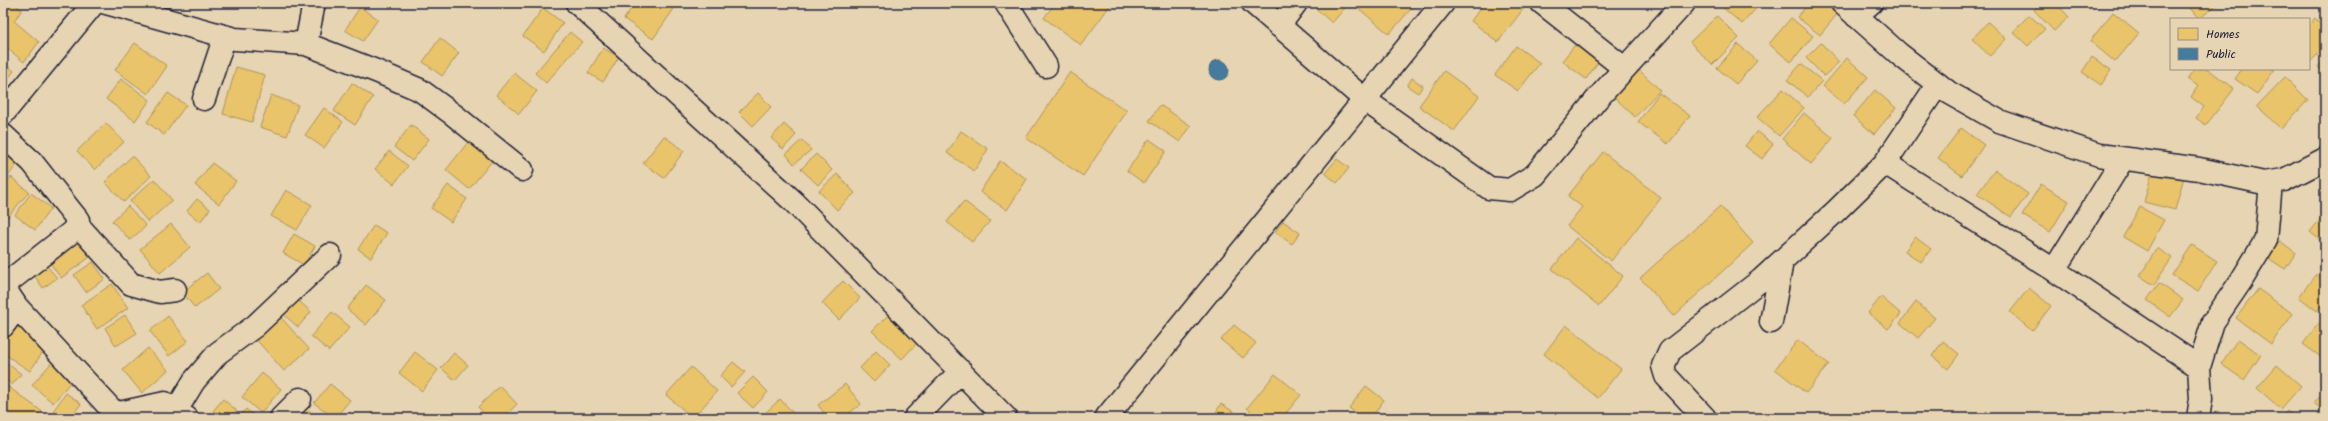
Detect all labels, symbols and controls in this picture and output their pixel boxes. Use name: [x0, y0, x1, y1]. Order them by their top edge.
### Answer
legend: [2170, 18, 2310, 70]
text: Homes: [2206, 25, 2240, 44]
text: Public: [2206, 45, 2236, 64]

